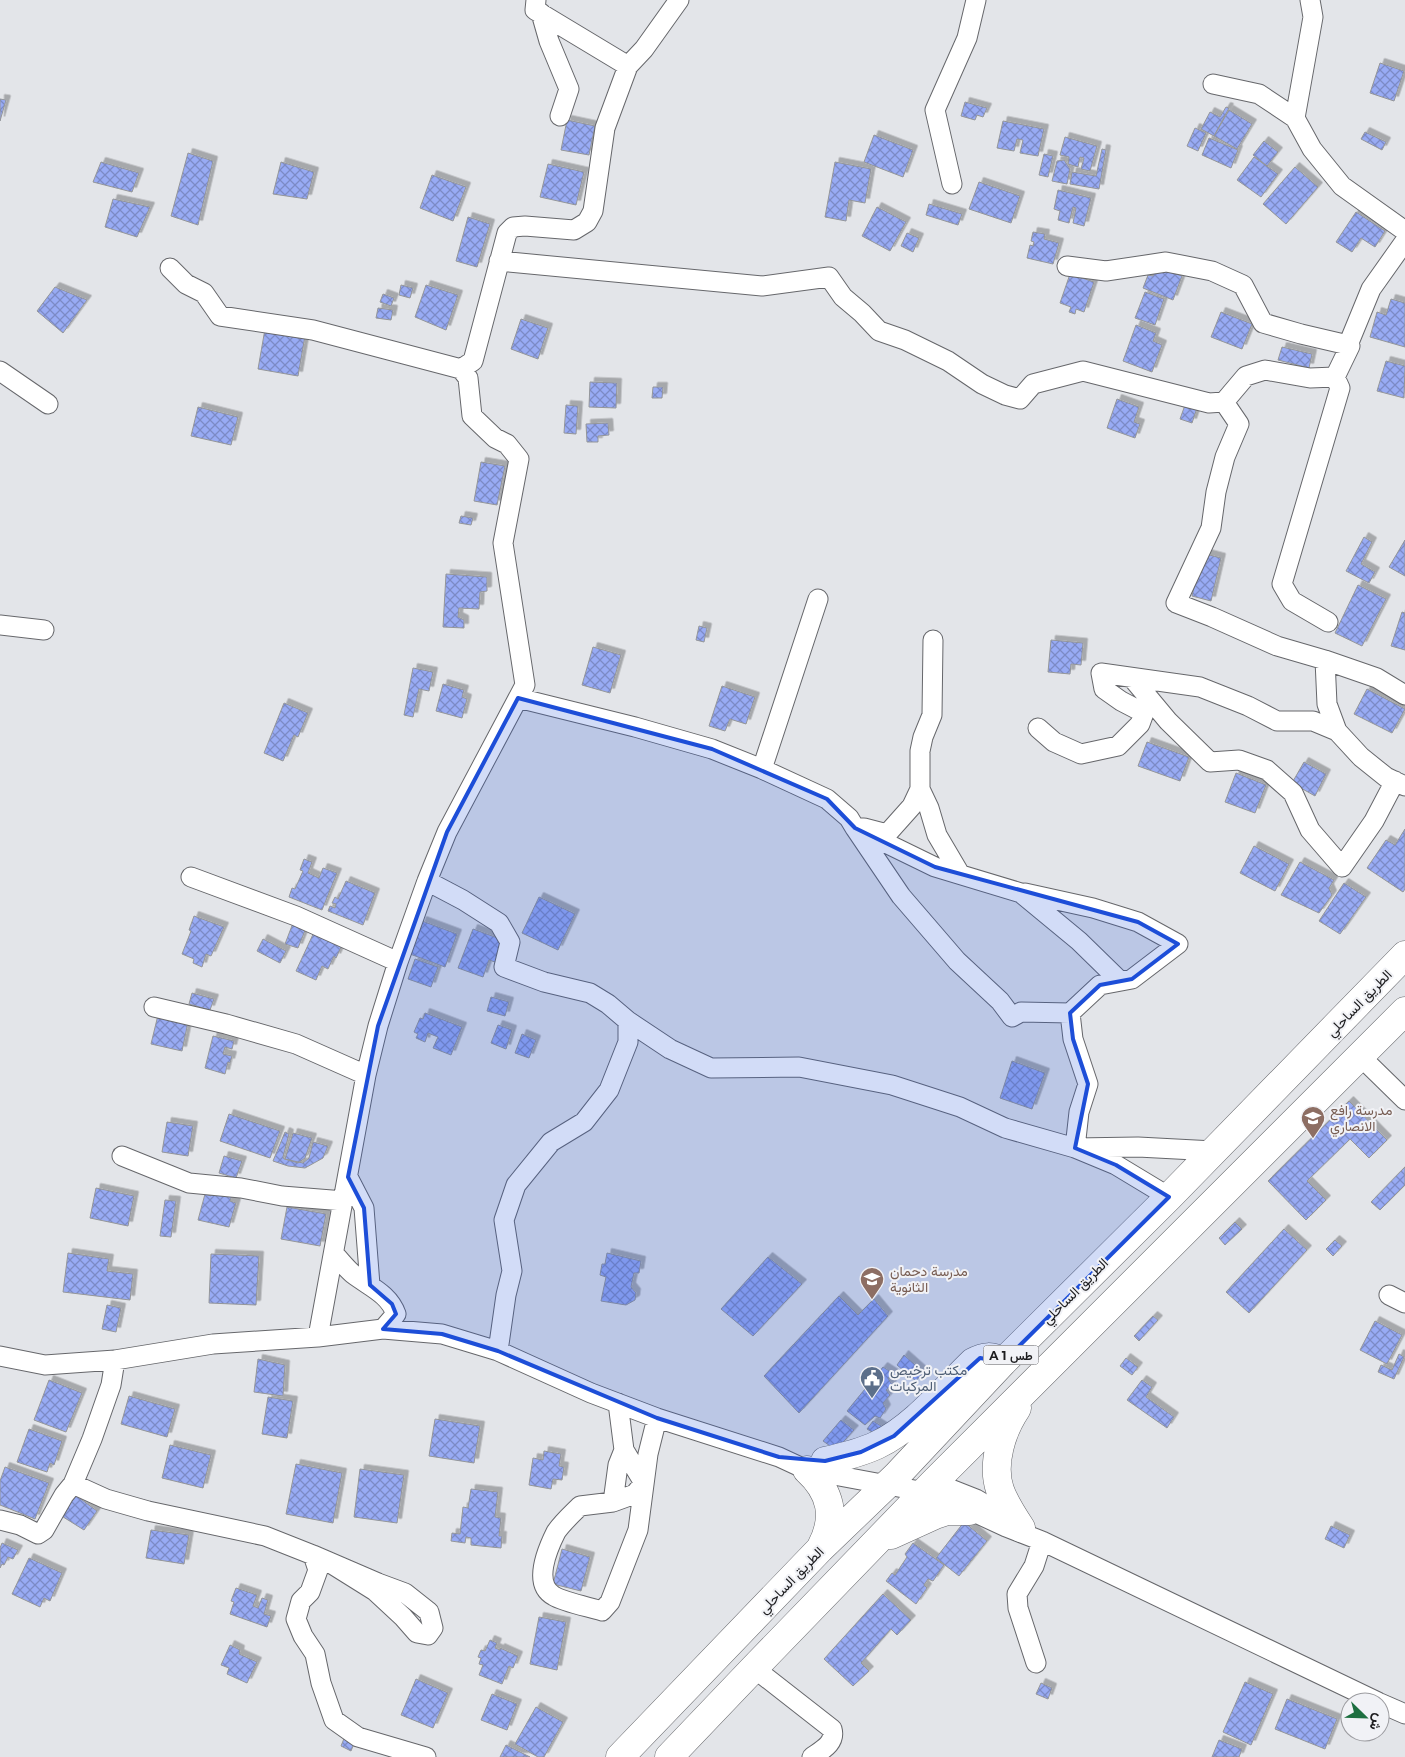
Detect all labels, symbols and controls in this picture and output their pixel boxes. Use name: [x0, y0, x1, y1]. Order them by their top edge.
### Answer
street label: الطريق الساحلي: [1322, 966, 1398, 1042]
place label: مدرسة رافع الانصاري: [1330, 1101, 1392, 1138]
school or university icon: مدرسة رافع الانصاري: [1300, 1105, 1326, 1139]
street label: الطريق الساحلي: [1038, 1254, 1114, 1330]
place label: مدرسة دحمان الثانوية: [890, 1262, 968, 1296]
school or university icon: مدرسة دحمان الثانوية: [859, 1266, 885, 1300]
road number: A 1 طس: [984, 1346, 1038, 1364]
place label: مكتب ترخيص المركبات: [890, 1361, 967, 1395]
public building icon: مكتب ترخيص المركبات: [859, 1365, 885, 1399]
street label: الطريق الساحلي: [754, 1543, 830, 1619]
north arrow: [1340, 1692, 1390, 1742]
text: ش: [1365, 1711, 1389, 1733]

